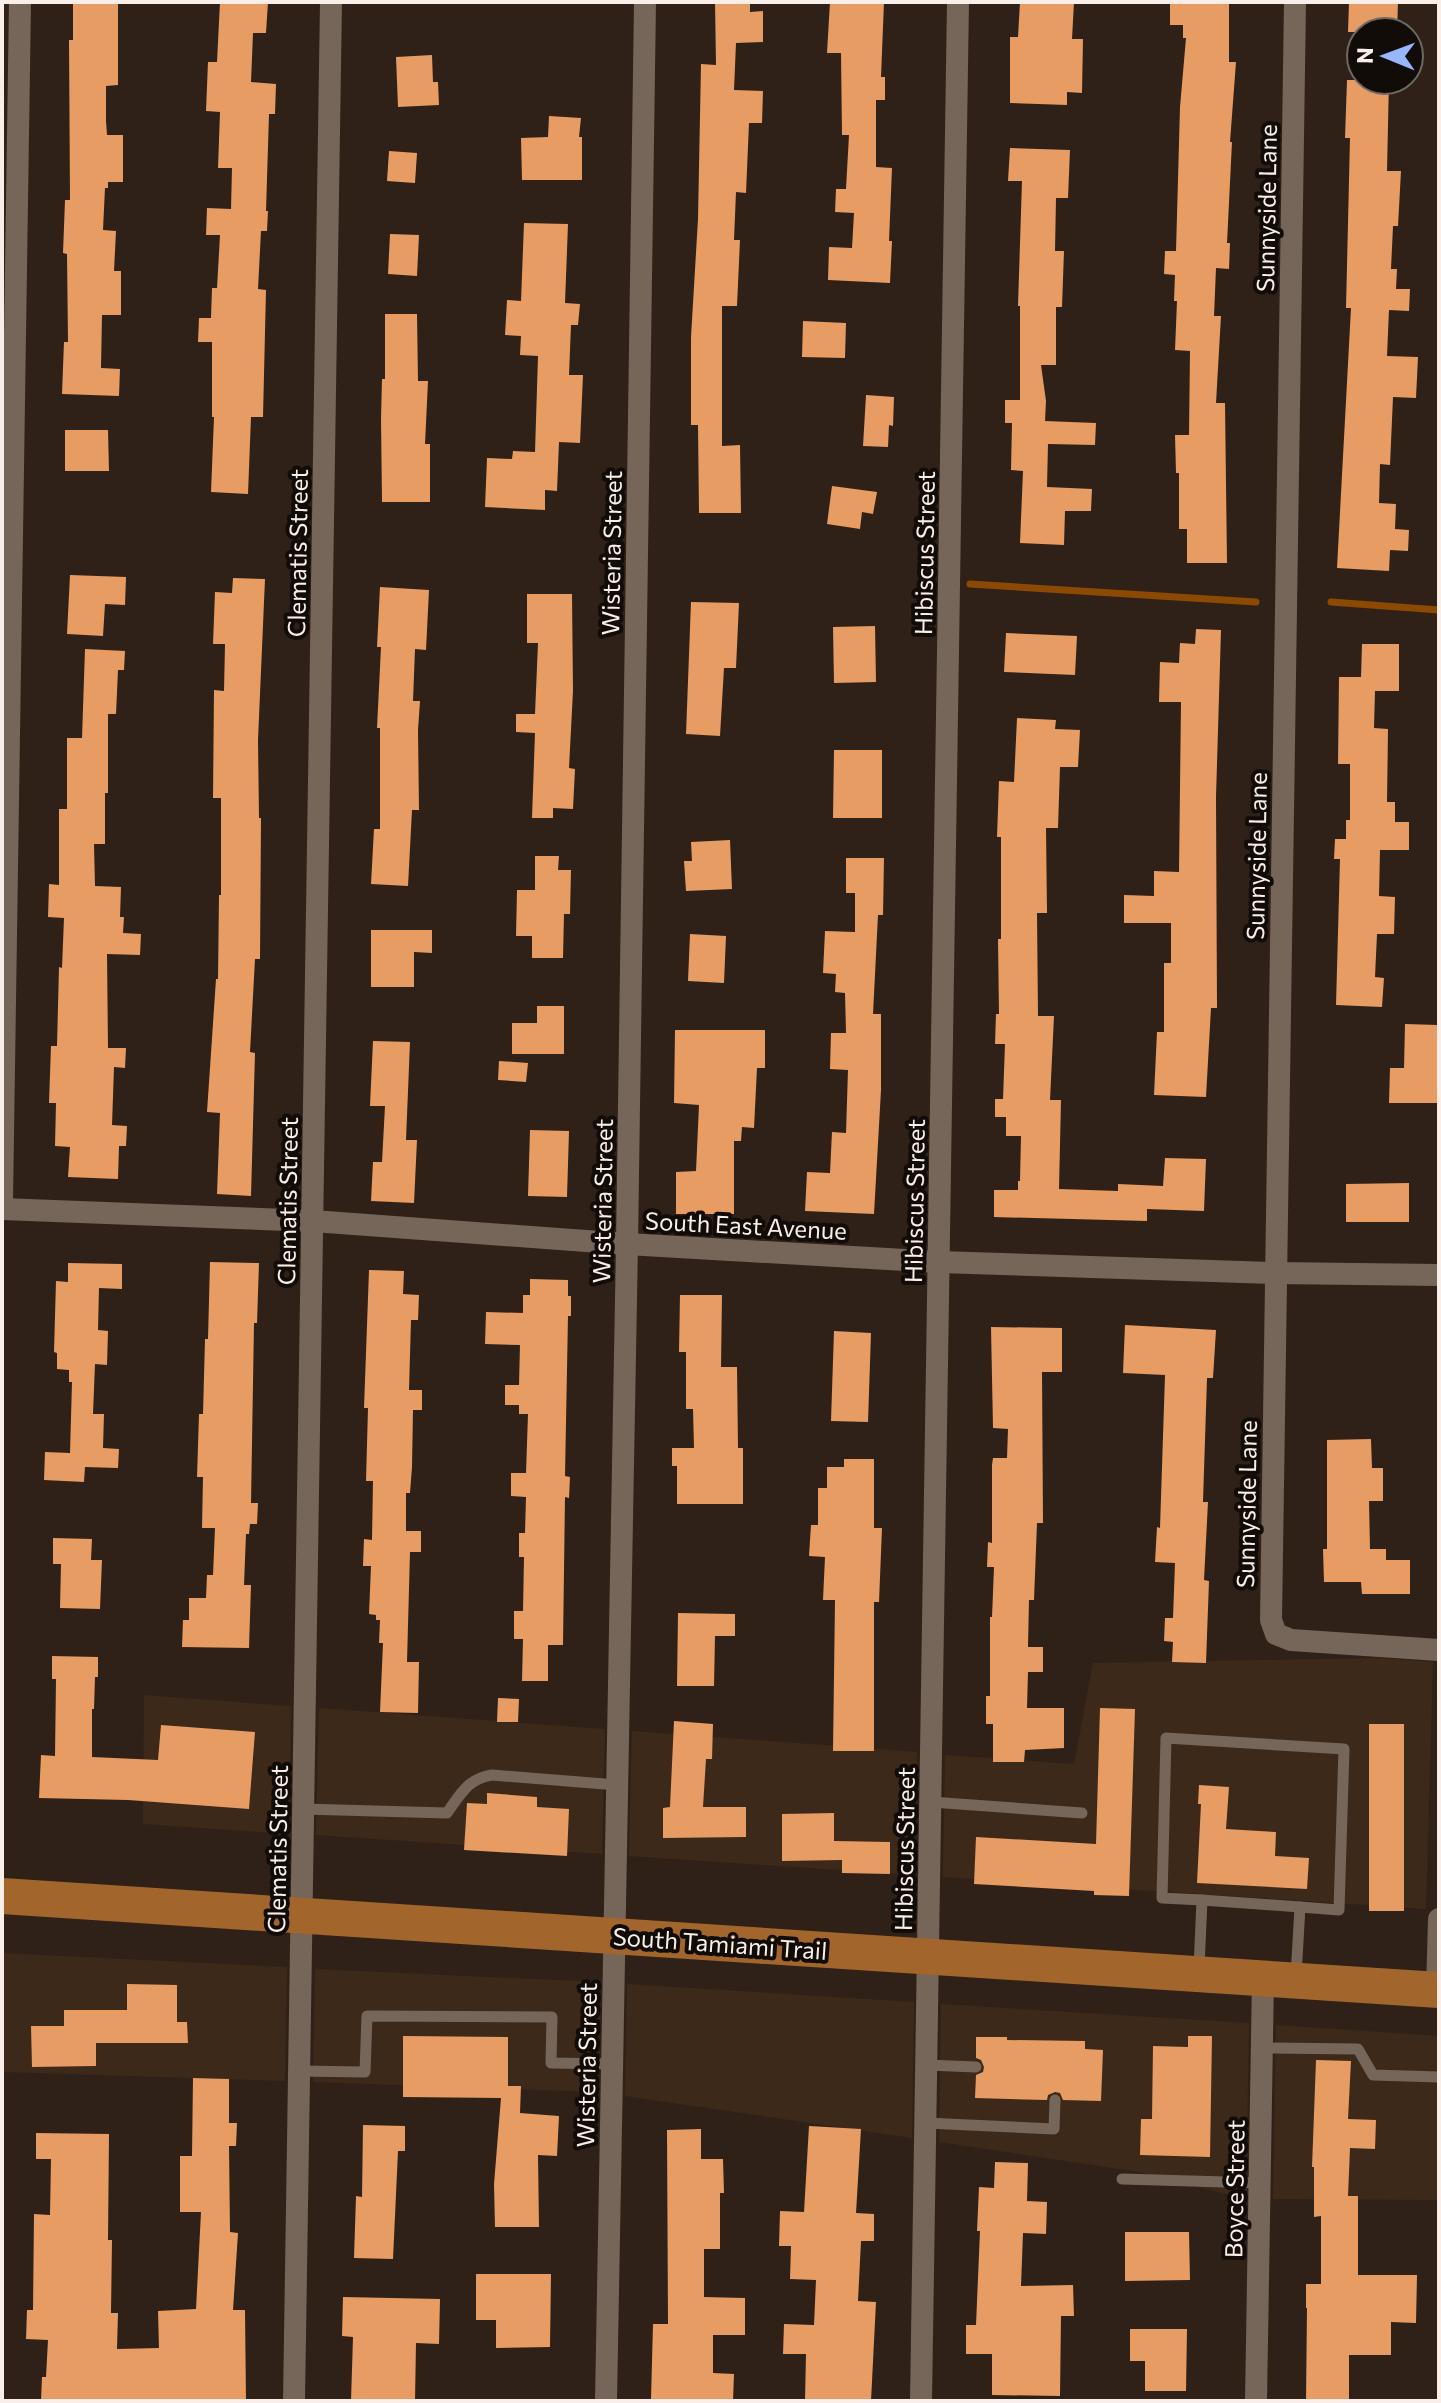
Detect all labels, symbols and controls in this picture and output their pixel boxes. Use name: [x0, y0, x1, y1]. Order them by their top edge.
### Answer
north arrow: [1345, 16, 1425, 96]
text: N: [1351, 47, 1378, 64]
street label: Sunnyside Lane: [1250, 124, 1282, 292]
street label: Clematis Street: [281, 469, 313, 637]
street label: Wisteria Street: [595, 470, 627, 636]
street label: Hibiscus Street: [908, 471, 940, 635]
street label: Sunnyside Lane: [1240, 772, 1272, 940]
street label: Clematis Street: [271, 1117, 303, 1285]
street label: Wisteria Street: [586, 1118, 618, 1284]
street label: Hibiscus Street: [898, 1119, 930, 1283]
street label: South East Avenue: [644, 1205, 848, 1245]
street label: Sunnyside Lane: [1230, 1420, 1262, 1588]
street label: Clematis Street: [261, 1765, 293, 1933]
street label: Hibiscus Street: [888, 1767, 920, 1931]
street label: South Tamiami Trail: [612, 1921, 828, 1965]
street label: Wisteria Street: [570, 1982, 602, 2148]
street label: Boyce Street: [1218, 2119, 1250, 2258]

